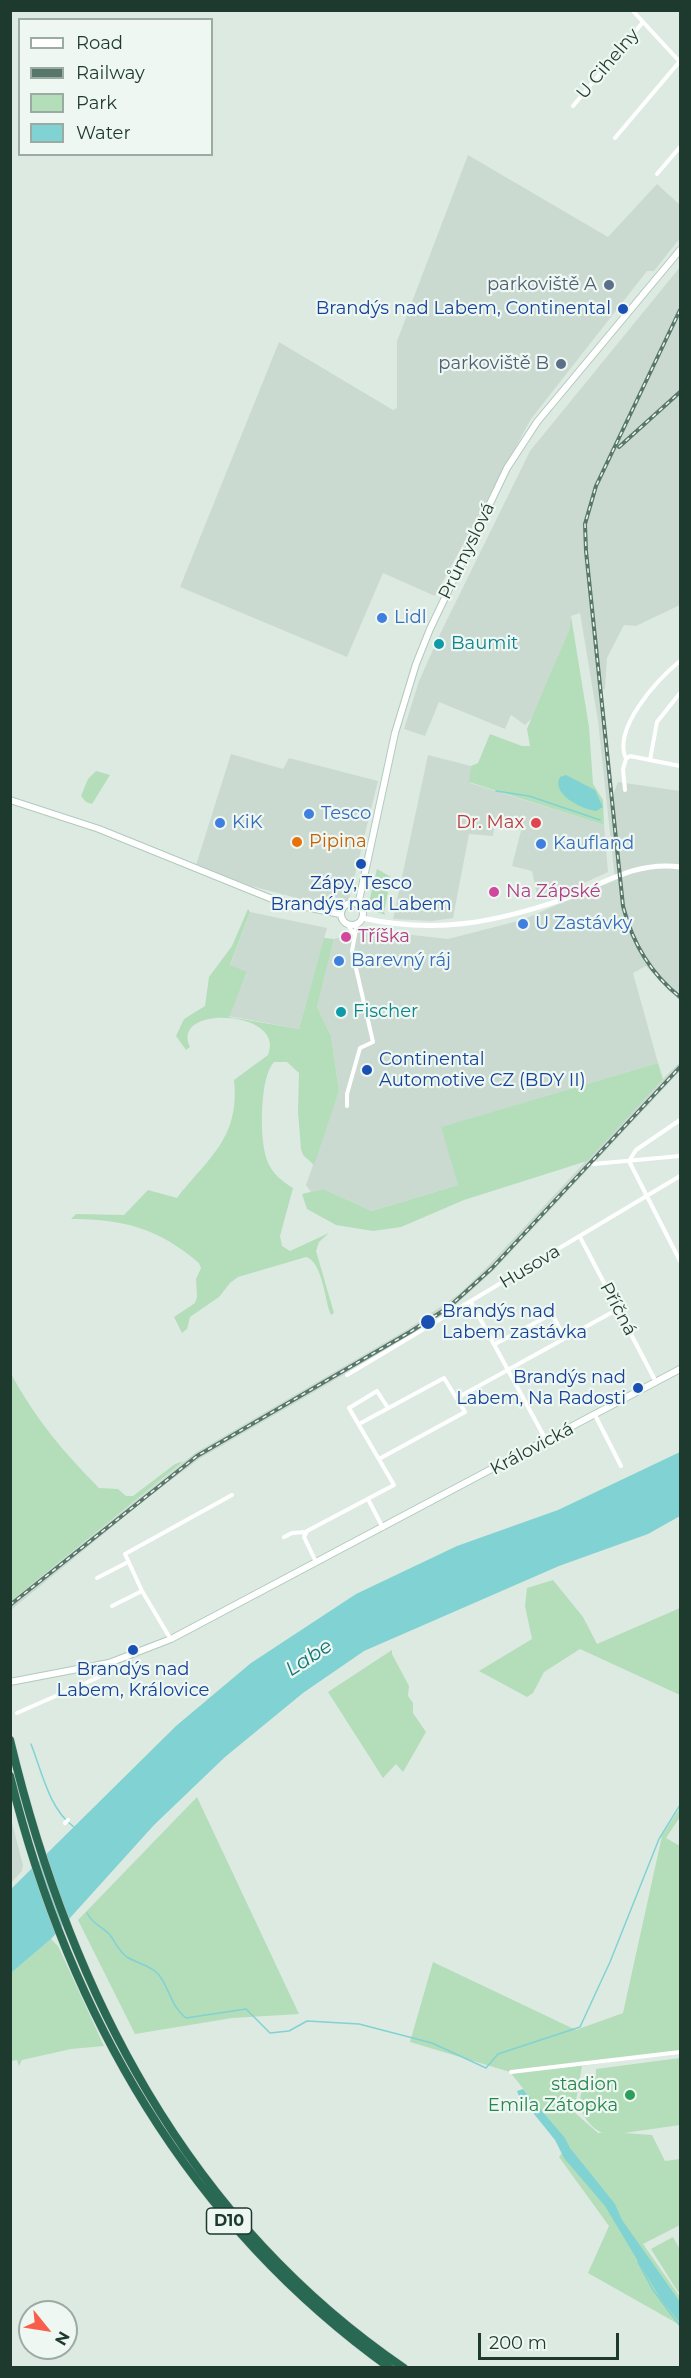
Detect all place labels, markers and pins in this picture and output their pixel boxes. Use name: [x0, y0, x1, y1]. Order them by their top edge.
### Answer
place label: parkoviště A: [487, 274, 597, 296]
marker: parkoviště A: [602, 278, 616, 292]
place label: Brandýs nad Labem, Continental: [316, 298, 611, 320]
marker: Brandýs nad Labem, Continental: [616, 302, 630, 316]
place label: parkoviště B: [438, 353, 549, 375]
marker: parkoviště B: [554, 357, 568, 371]
place label: Lidl: [394, 607, 426, 629]
marker: Lidl: [375, 611, 389, 625]
place label: Baumit: [451, 633, 518, 655]
marker: Baumit: [432, 637, 446, 651]
place label: Tesco: [321, 803, 371, 825]
marker: Tesco: [302, 807, 316, 821]
place label: KiK: [232, 812, 262, 834]
place label: Dr. Max: [456, 812, 524, 834]
marker: KiK: [213, 816, 227, 830]
marker: Dr. Max: [529, 816, 543, 830]
place label: Pipina: [309, 831, 367, 853]
place label: Kaufland: [553, 833, 634, 855]
marker: Pipina: [290, 835, 304, 849]
marker: Kaufland: [534, 837, 548, 851]
marker: Zápy, Tesco Brandýs nad Labem: [354, 857, 368, 871]
place label: Zápy, Tesco Brandýs nad Labem: [270, 873, 452, 916]
place label: Na Zápské: [506, 881, 601, 903]
marker: Na Zápské: [487, 885, 501, 899]
place label: U Zastávky: [535, 913, 632, 935]
marker: U Zastávky: [516, 917, 530, 931]
place label: Tříška: [358, 926, 410, 948]
marker: Tříška: [339, 930, 353, 944]
place label: Barevný ráj: [351, 950, 451, 972]
marker: Barevný ráj: [332, 954, 346, 968]
place label: Fischer: [353, 1001, 418, 1023]
marker: Fischer: [334, 1005, 348, 1019]
place label: Continental Automotive CZ (BDY II): [379, 1049, 586, 1092]
marker: Continental Automotive CZ (BDY II): [360, 1063, 374, 1077]
place label: Brandýs nad Labem zastávka: [442, 1301, 587, 1344]
marker: Brandýs nad Labem zastávka: [419, 1313, 437, 1331]
place label: Brandýs nad Labem, Na Radosti: [456, 1367, 626, 1410]
marker: Brandýs nad Labem, Na Radosti: [631, 1381, 645, 1395]
marker: Brandýs nad Labem, Královice: [126, 1643, 140, 1657]
place label: Brandýs nad Labem, Královice: [57, 1659, 209, 1702]
place label: stadion Emila Zátopka: [488, 2074, 618, 2116]
marker: stadion Emila Zátopka: [623, 2088, 637, 2102]

